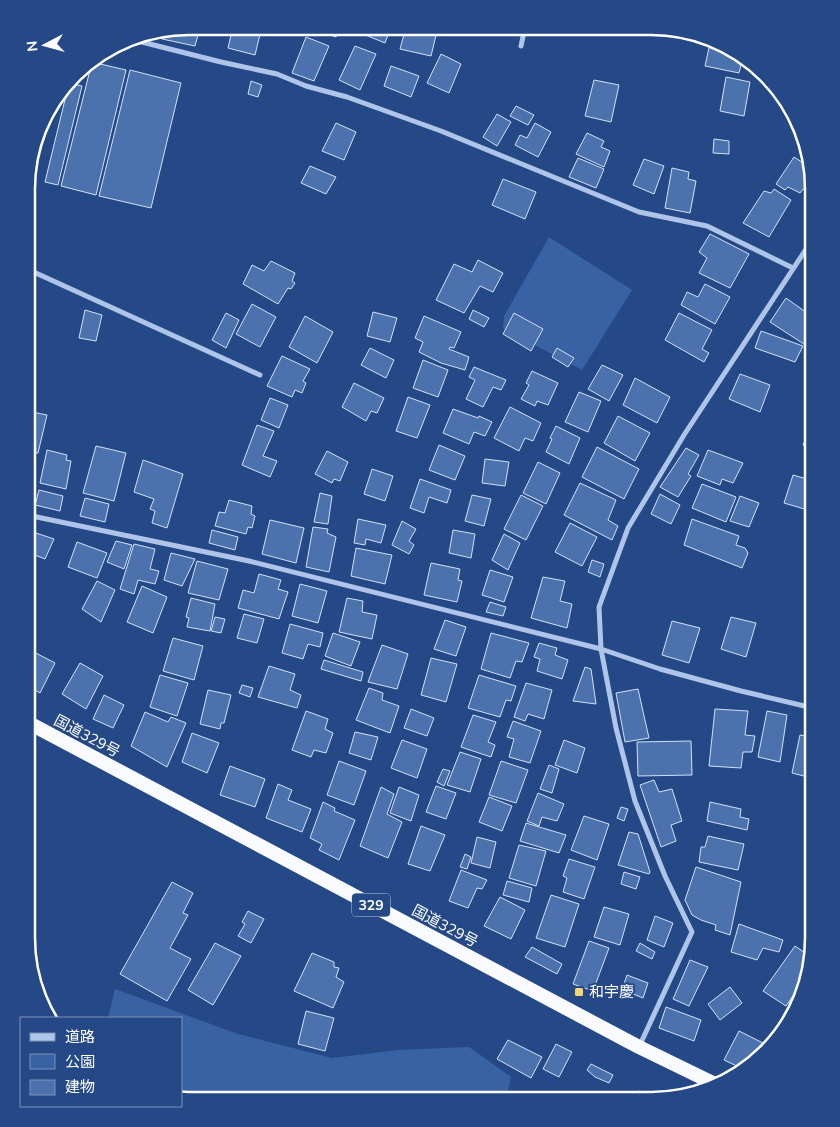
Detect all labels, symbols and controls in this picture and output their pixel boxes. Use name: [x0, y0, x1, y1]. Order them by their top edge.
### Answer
north arrow: [20, 20, 70, 70]
text: N: [23, 40, 42, 53]
street label: 国道329号: [51, 710, 123, 761]
road number: 329: [352, 894, 390, 916]
street label: 国道329号: [409, 900, 481, 951]
place label: 和宇慶: [589, 982, 634, 1001]
marker: 和宇慶: [573, 986, 585, 998]
legend: [20, 1017, 182, 1107]
text: 道路: [65, 1027, 95, 1046]
text: 公園: [65, 1052, 95, 1071]
text: 建物: [65, 1077, 95, 1096]

